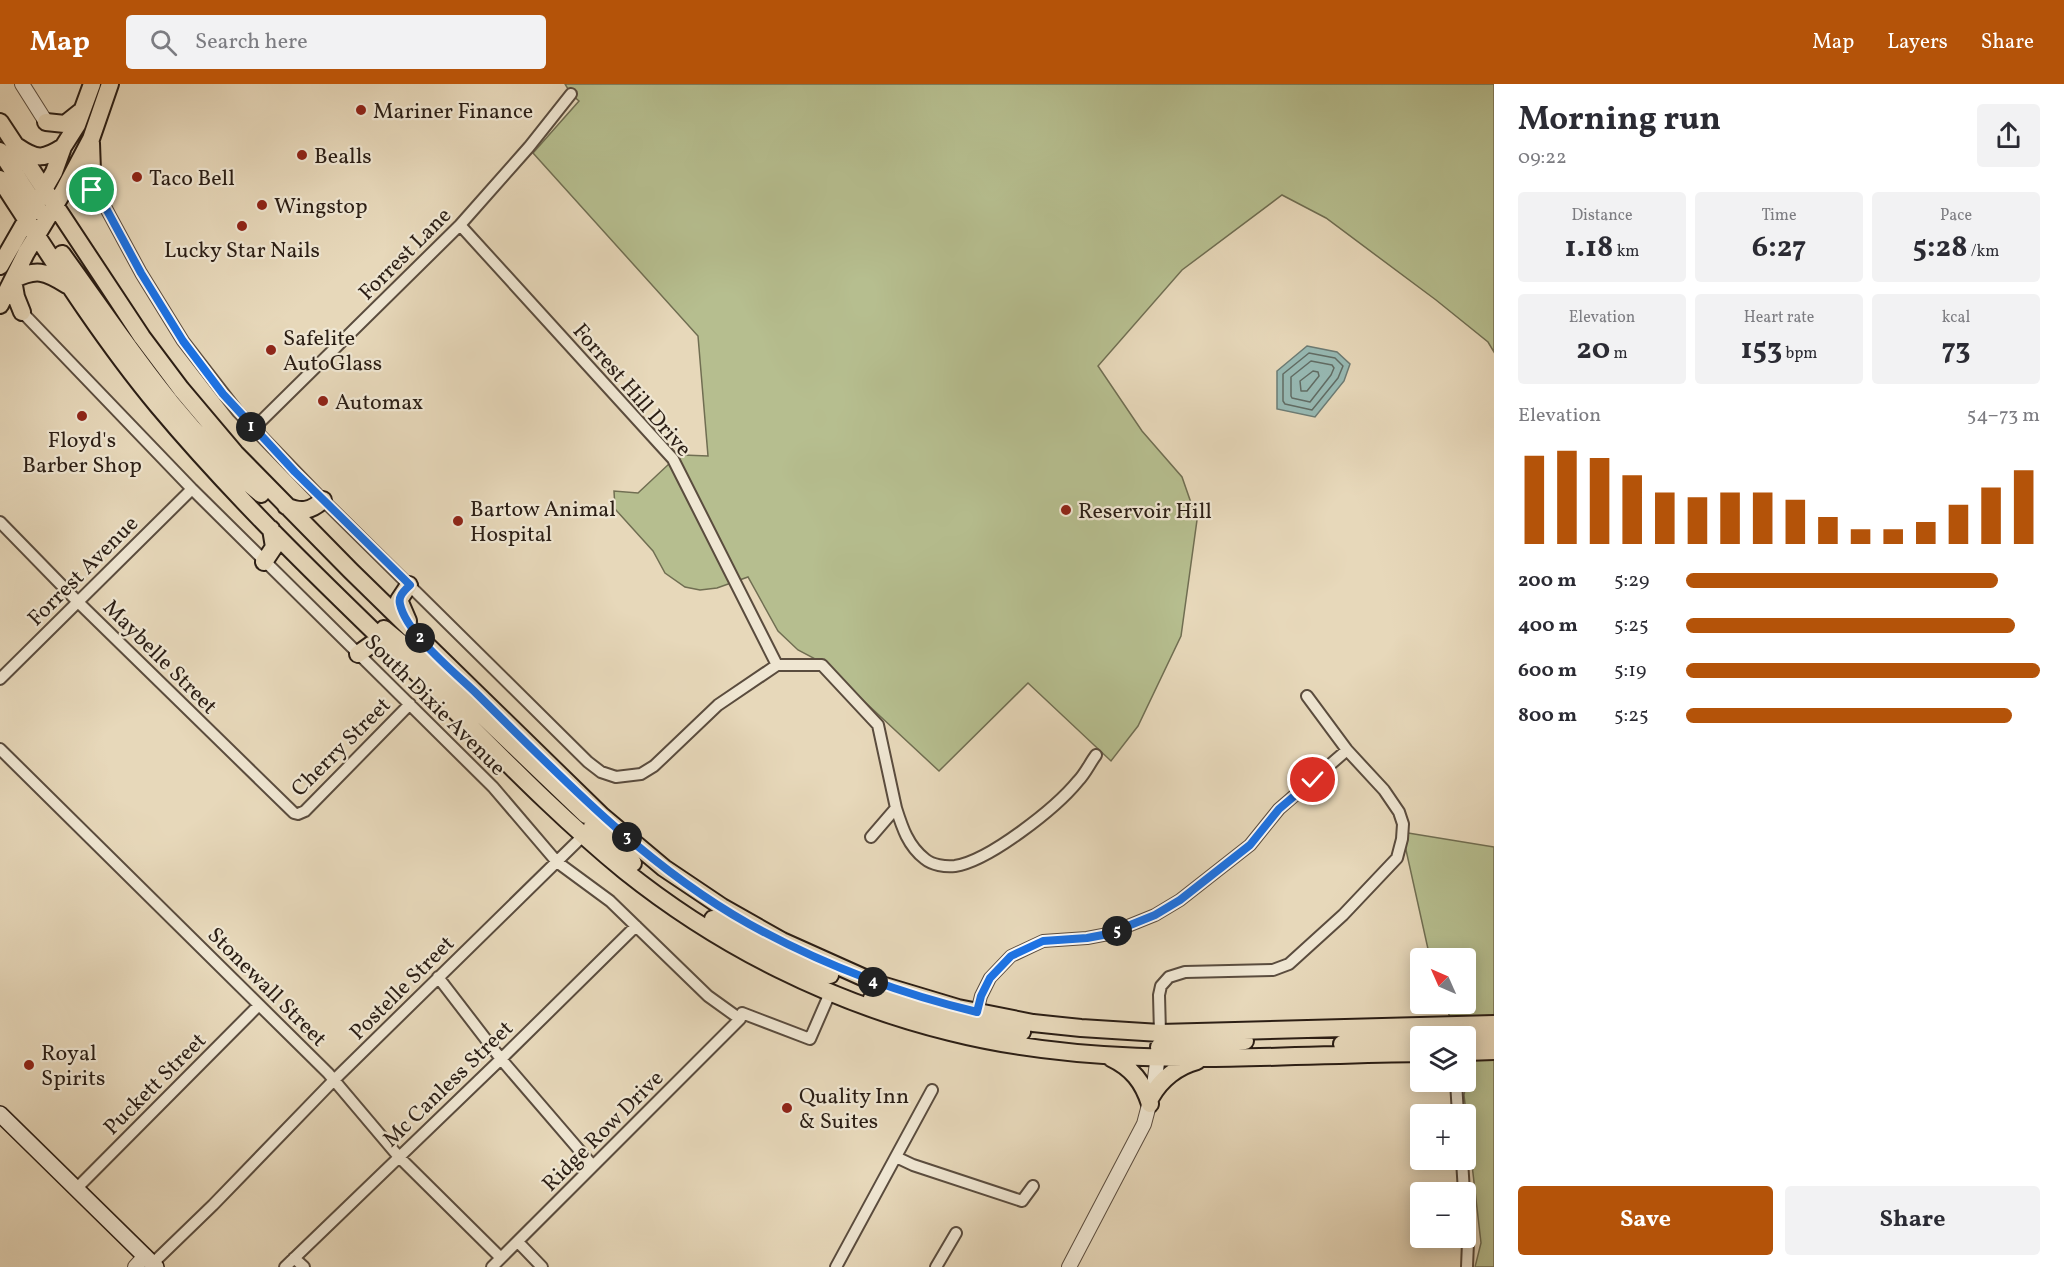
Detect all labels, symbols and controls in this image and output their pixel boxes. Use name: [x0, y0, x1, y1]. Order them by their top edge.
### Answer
search box: [126, 15, 546, 69]
text: Map: [30, 23, 90, 62]
icon: search: [147, 26, 180, 59]
text: Search here: [195, 27, 308, 58]
text: Map: [1812, 28, 1854, 57]
text: Layers: [1887, 28, 1948, 57]
text: Share: [1981, 28, 2034, 57]
place label: Mariner Finance: [373, 97, 533, 128]
text: Morning run: [1518, 98, 1721, 144]
marker: Mariner Finance: [354, 103, 368, 117]
button: share: [1977, 104, 2040, 167]
place label: Bealls: [314, 142, 372, 173]
text: 09:22: [1518, 144, 1567, 172]
marker: Bealls: [295, 148, 309, 162]
pin: [66, 164, 117, 215]
place label: Taco Bell: [149, 164, 235, 195]
marker: Taco Bell: [130, 170, 144, 184]
icon: arrive: [75, 173, 108, 206]
place label: Wingstop: [274, 192, 368, 223]
marker: Wingstop: [255, 198, 269, 212]
street label: Forrest Lane: [352, 201, 459, 308]
text: Distance: [1571, 205, 1633, 227]
text: Time: [1761, 205, 1797, 227]
text: Pace: [1940, 205, 1972, 227]
marker: Lucky Star Nails: [235, 219, 249, 233]
text: 1.18: [1564, 227, 1613, 269]
text: 6:27: [1752, 227, 1806, 269]
text: 5:28: [1913, 227, 1967, 269]
place label: Lucky Star Nails: [164, 236, 320, 267]
text: km: [1613, 241, 1640, 263]
text: /km: [1967, 241, 1999, 263]
text: Elevation: [1569, 307, 1635, 329]
text: Heart rate: [1744, 307, 1814, 329]
text: kcal: [1942, 307, 1970, 329]
street label: Forrest Hill Drive: [564, 317, 698, 464]
place label: Safelite AutoGlass: [283, 324, 382, 380]
text: 20: [1576, 329, 1610, 371]
text: 153: [1740, 329, 1782, 371]
text: 73: [1941, 329, 1971, 371]
marker: Safelite AutoGlass: [264, 343, 278, 357]
text: m: [1610, 343, 1628, 365]
text: bpm: [1782, 343, 1818, 365]
place label: Automax: [335, 388, 423, 419]
marker: Automax: [316, 394, 330, 408]
text: Elevation: [1518, 402, 1601, 430]
text: 54–73 m: [1967, 402, 2040, 430]
marker: Floyd's Barber Shop: [75, 409, 89, 423]
pin: 1: [236, 412, 266, 442]
text: 1: [248, 416, 254, 438]
place label: Floyd's Barber Shop: [22, 426, 142, 482]
place label: Bartow Animal Hospital: [470, 495, 616, 551]
place label: Reservoir Hill: [1078, 497, 1212, 528]
marker: Reservoir Hill: [1059, 503, 1073, 517]
street label: Forrest Avenue: [21, 509, 146, 634]
marker: Bartow Animal Hospital: [451, 514, 465, 528]
text: 200 m: [1518, 567, 1576, 595]
text: 5:29: [1614, 567, 1649, 595]
street label: Maybelle Street: [95, 593, 224, 722]
text: 400 m: [1518, 612, 1578, 640]
text: 5:25: [1614, 612, 1649, 640]
pin: 2: [405, 623, 435, 653]
text: 2: [416, 627, 424, 649]
street label: South Dixie Avenue: [356, 628, 512, 784]
text: 600 m: [1518, 657, 1577, 685]
text: 5:19: [1614, 657, 1646, 685]
street label: Cherry Street: [285, 691, 399, 805]
text: 800 m: [1518, 702, 1577, 730]
text: 5:25: [1614, 702, 1649, 730]
pin: [1287, 754, 1338, 805]
icon: check: [1296, 763, 1329, 796]
pin: 3: [612, 822, 642, 852]
text: 3: [623, 826, 631, 848]
pin: 5: [1102, 916, 1132, 946]
text: 5: [1113, 920, 1121, 942]
street label: Stonewall Street: [199, 921, 333, 1055]
street label: Postelle Street: [343, 929, 462, 1048]
north arrow: [1410, 948, 1476, 1014]
map controls: [1410, 948, 1476, 1248]
pin: 4: [858, 967, 888, 997]
text: 4: [868, 971, 878, 993]
street label: Mc Canless Street: [377, 1014, 521, 1155]
street label: Puckett Street: [97, 1026, 214, 1143]
button: layers: [1410, 1026, 1476, 1092]
place label: Royal Spirits: [41, 1039, 105, 1095]
marker: Royal Spirits: [22, 1058, 36, 1072]
street label: Ridge Row Drive: [536, 1064, 672, 1200]
place label: Quality Inn & Suites: [799, 1082, 909, 1138]
marker: Quality Inn & Suites: [780, 1101, 794, 1115]
button: +: [1410, 1104, 1476, 1170]
button: −: [1410, 1182, 1476, 1248]
button: Save: [1518, 1186, 1773, 1255]
button: Share: [1785, 1186, 2040, 1255]

